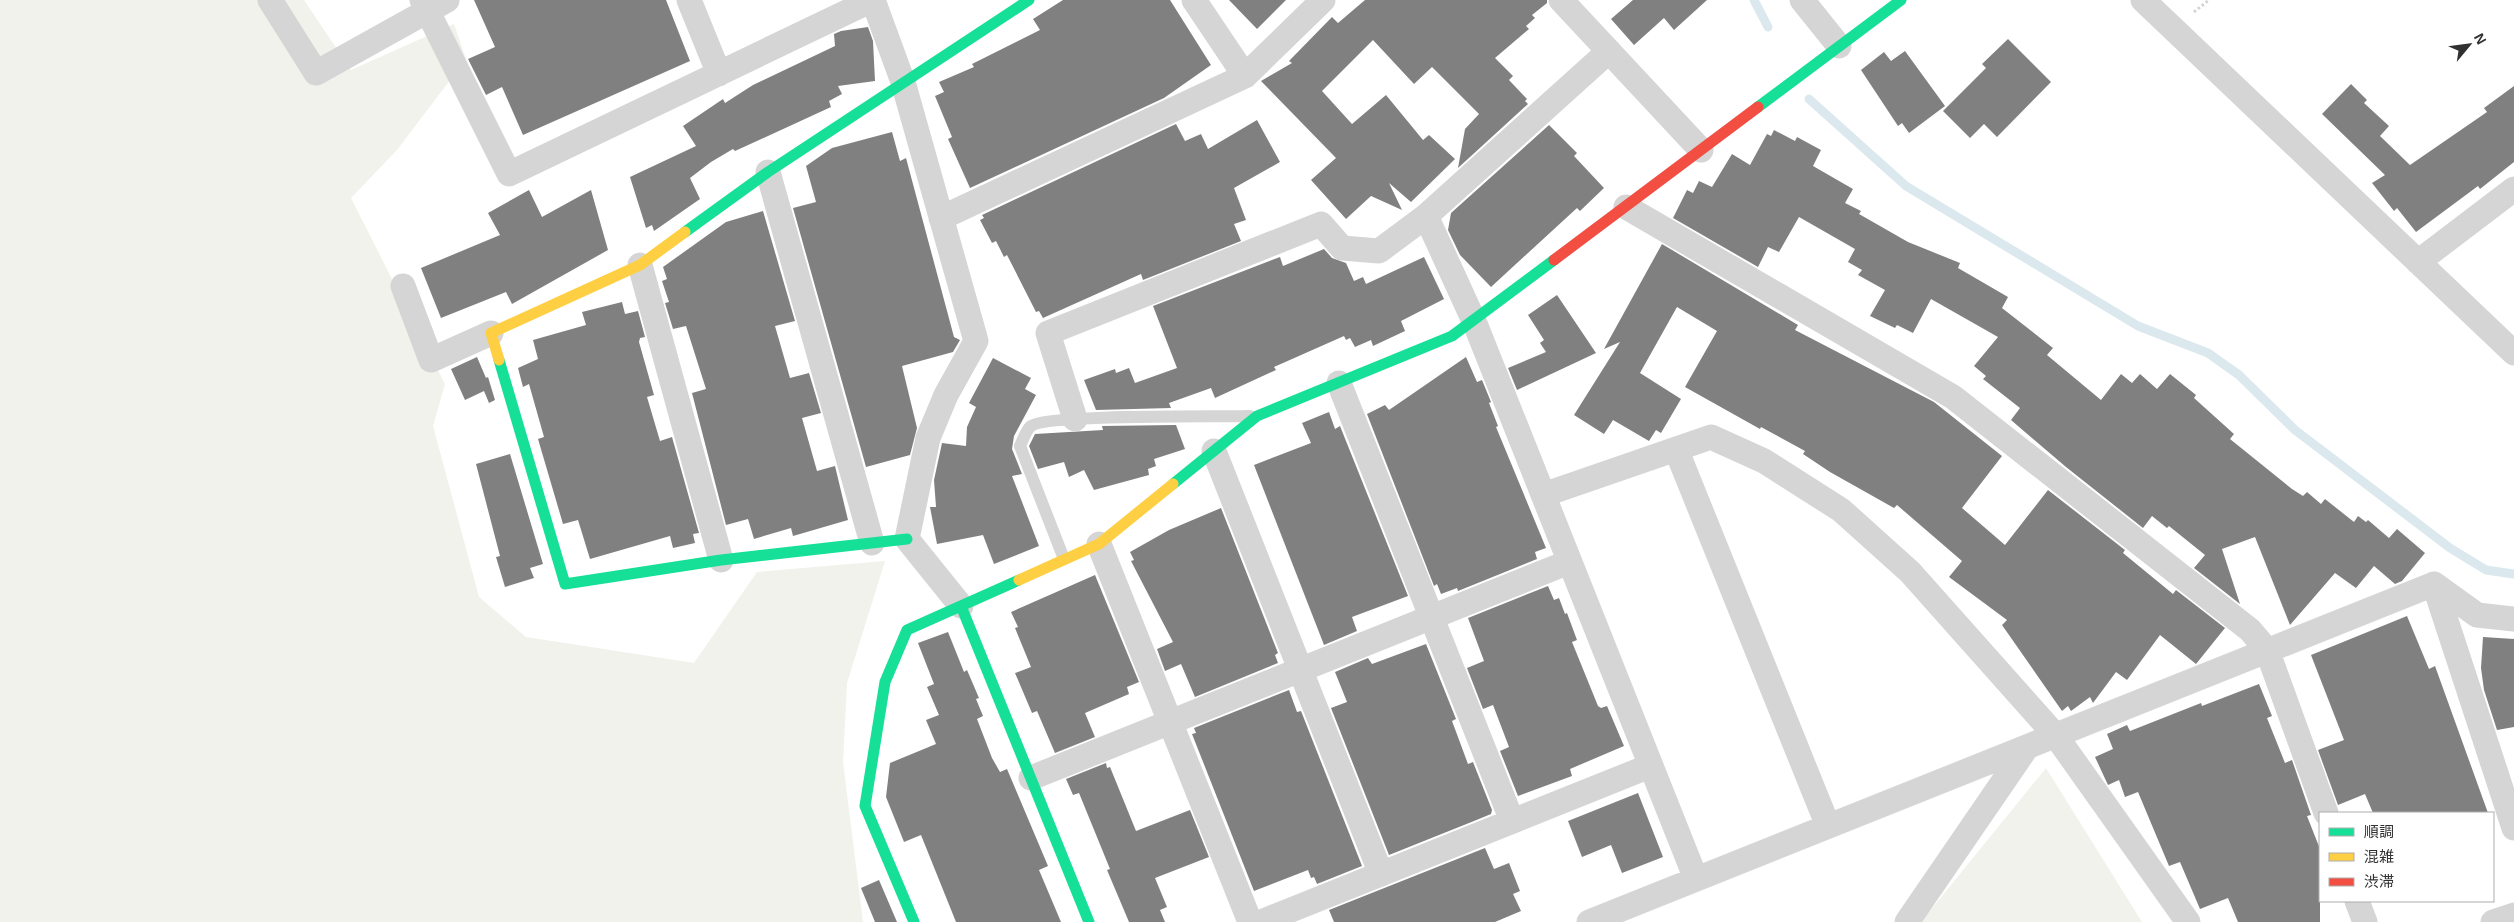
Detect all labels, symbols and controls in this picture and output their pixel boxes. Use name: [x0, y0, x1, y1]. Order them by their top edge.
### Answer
north arrow: [2444, 20, 2494, 70]
text: N: [2471, 30, 2490, 47]
legend: [2319, 812, 2494, 902]
text: 順調: [2364, 823, 2394, 840]
text: 混雑: [2364, 848, 2394, 865]
text: 渋滞: [2364, 873, 2394, 890]

